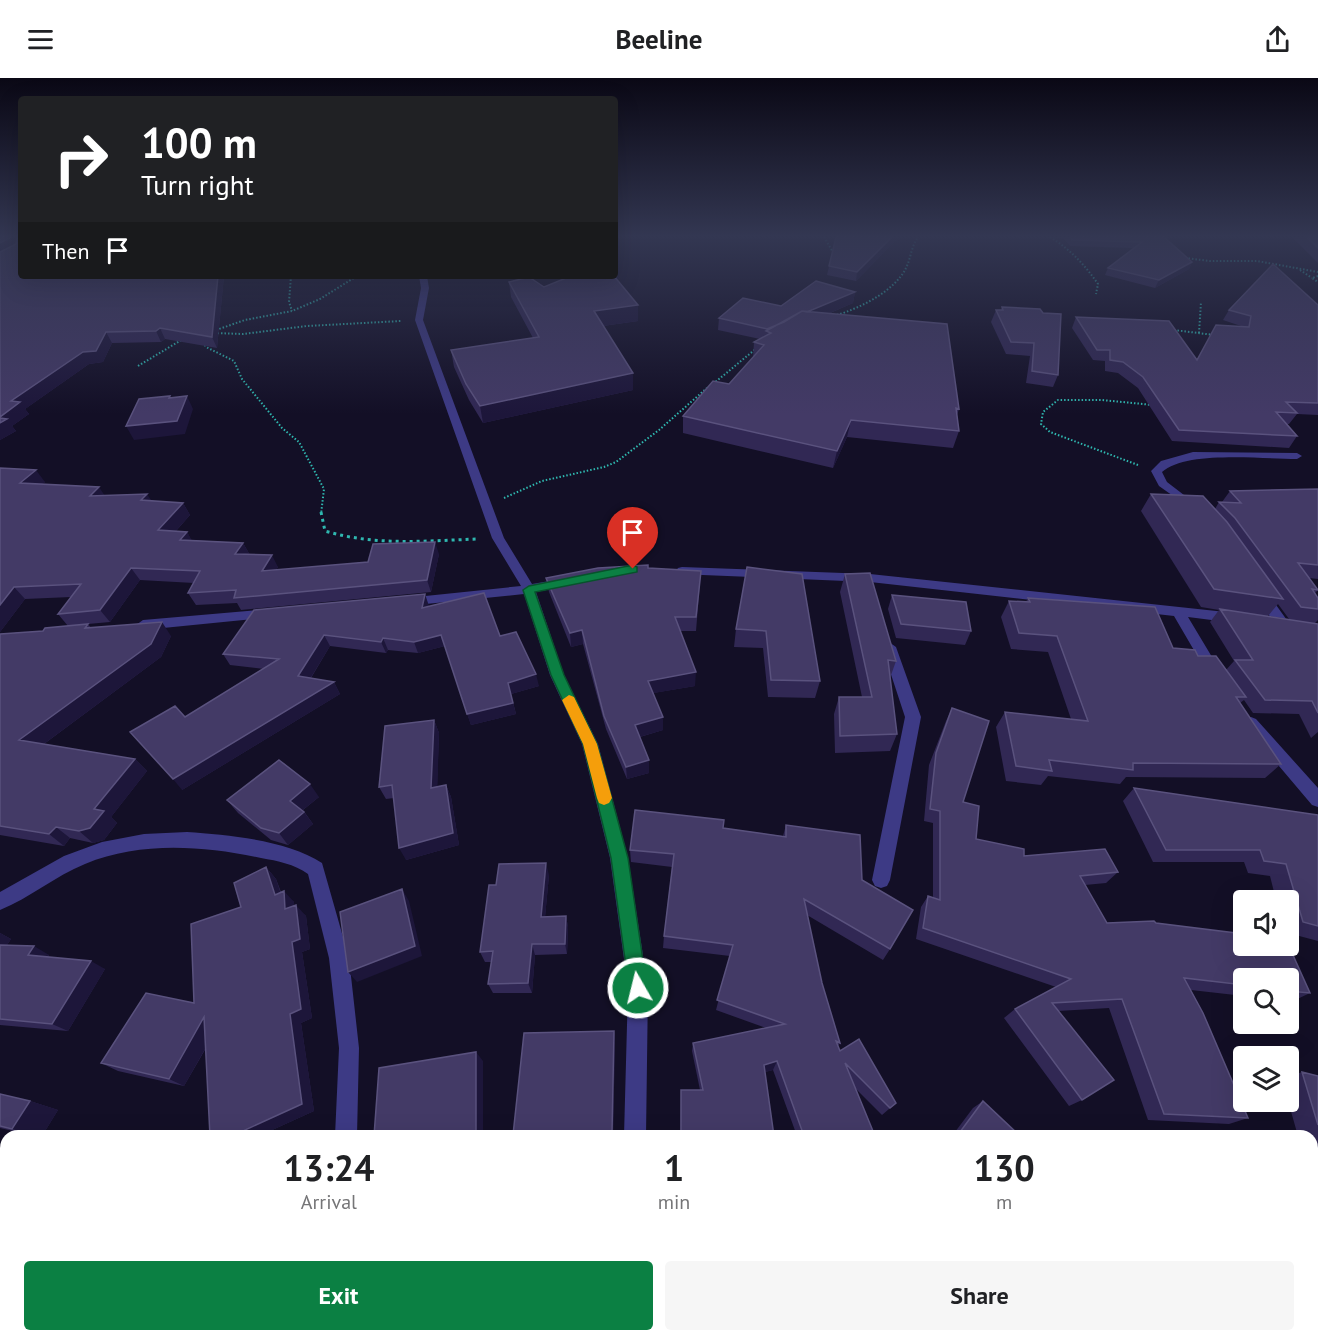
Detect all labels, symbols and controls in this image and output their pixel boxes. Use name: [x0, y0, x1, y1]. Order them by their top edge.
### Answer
text: Beeline: [616, 22, 702, 56]
icon: menu: [24, 23, 57, 56]
icon: share: [1261, 23, 1294, 56]
text: 100 m: [141, 115, 257, 170]
icon: right: [42, 120, 120, 198]
text: Turn right: [141, 168, 254, 202]
icon: arrive: [101, 234, 134, 267]
text: Then: [42, 237, 89, 265]
pin: [607, 507, 658, 569]
icon: arrive: [616, 516, 649, 549]
map controls: [1233, 890, 1299, 1112]
button: sound: [1233, 890, 1299, 956]
position arrow: [606, 956, 670, 1020]
button: search: [1233, 968, 1299, 1034]
button: layers: [1233, 1046, 1299, 1112]
text: 13:24: [283, 1144, 375, 1191]
text: 1: [664, 1144, 684, 1191]
text: 130: [974, 1144, 1035, 1191]
text: Arrival: [301, 1189, 357, 1215]
text: min: [658, 1189, 690, 1215]
text: m: [996, 1189, 1012, 1215]
button: Exit: [24, 1261, 653, 1330]
button: Share: [665, 1261, 1294, 1330]

